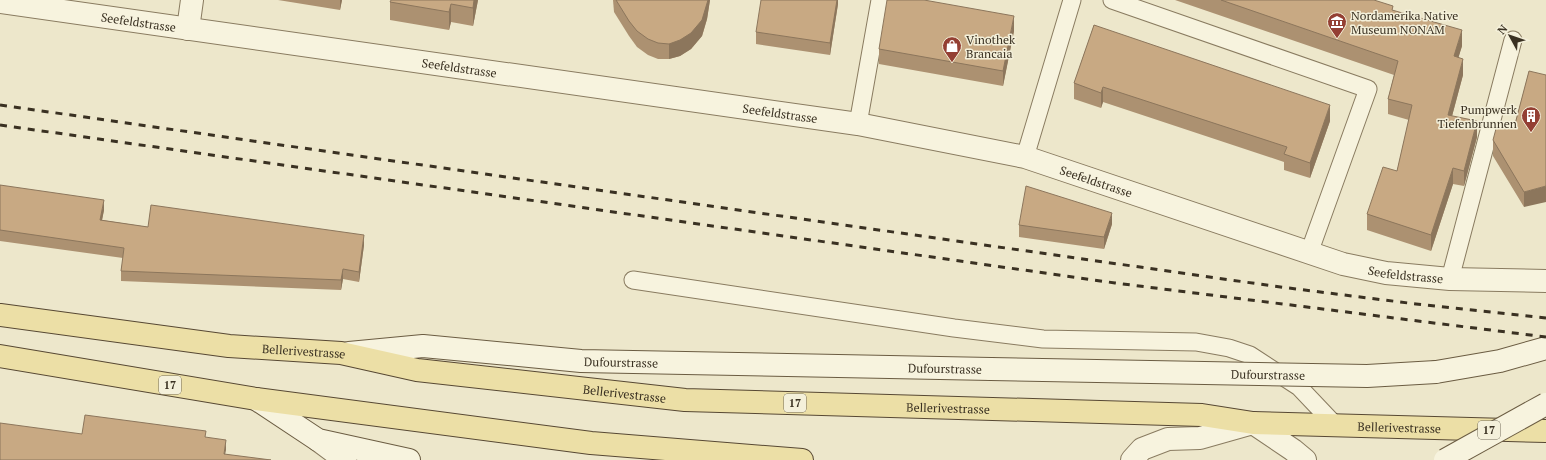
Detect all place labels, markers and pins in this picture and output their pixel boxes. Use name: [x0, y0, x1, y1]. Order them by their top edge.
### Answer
place label: Nordamerika Native Museum NONAM: [1351, 8, 1458, 37]
museum icon: Nordamerika Native Museum NONAM: [1326, 11, 1348, 39]
place label: Vinothek Brancaia: [966, 32, 1016, 61]
shop icon: Vinothek Brancaia: [941, 35, 963, 63]
place label: Pumpwerk Tiefenbrunnen: [1437, 102, 1518, 131]
building icon: Pumpwerk Tiefenbrunnen: [1520, 105, 1542, 133]

